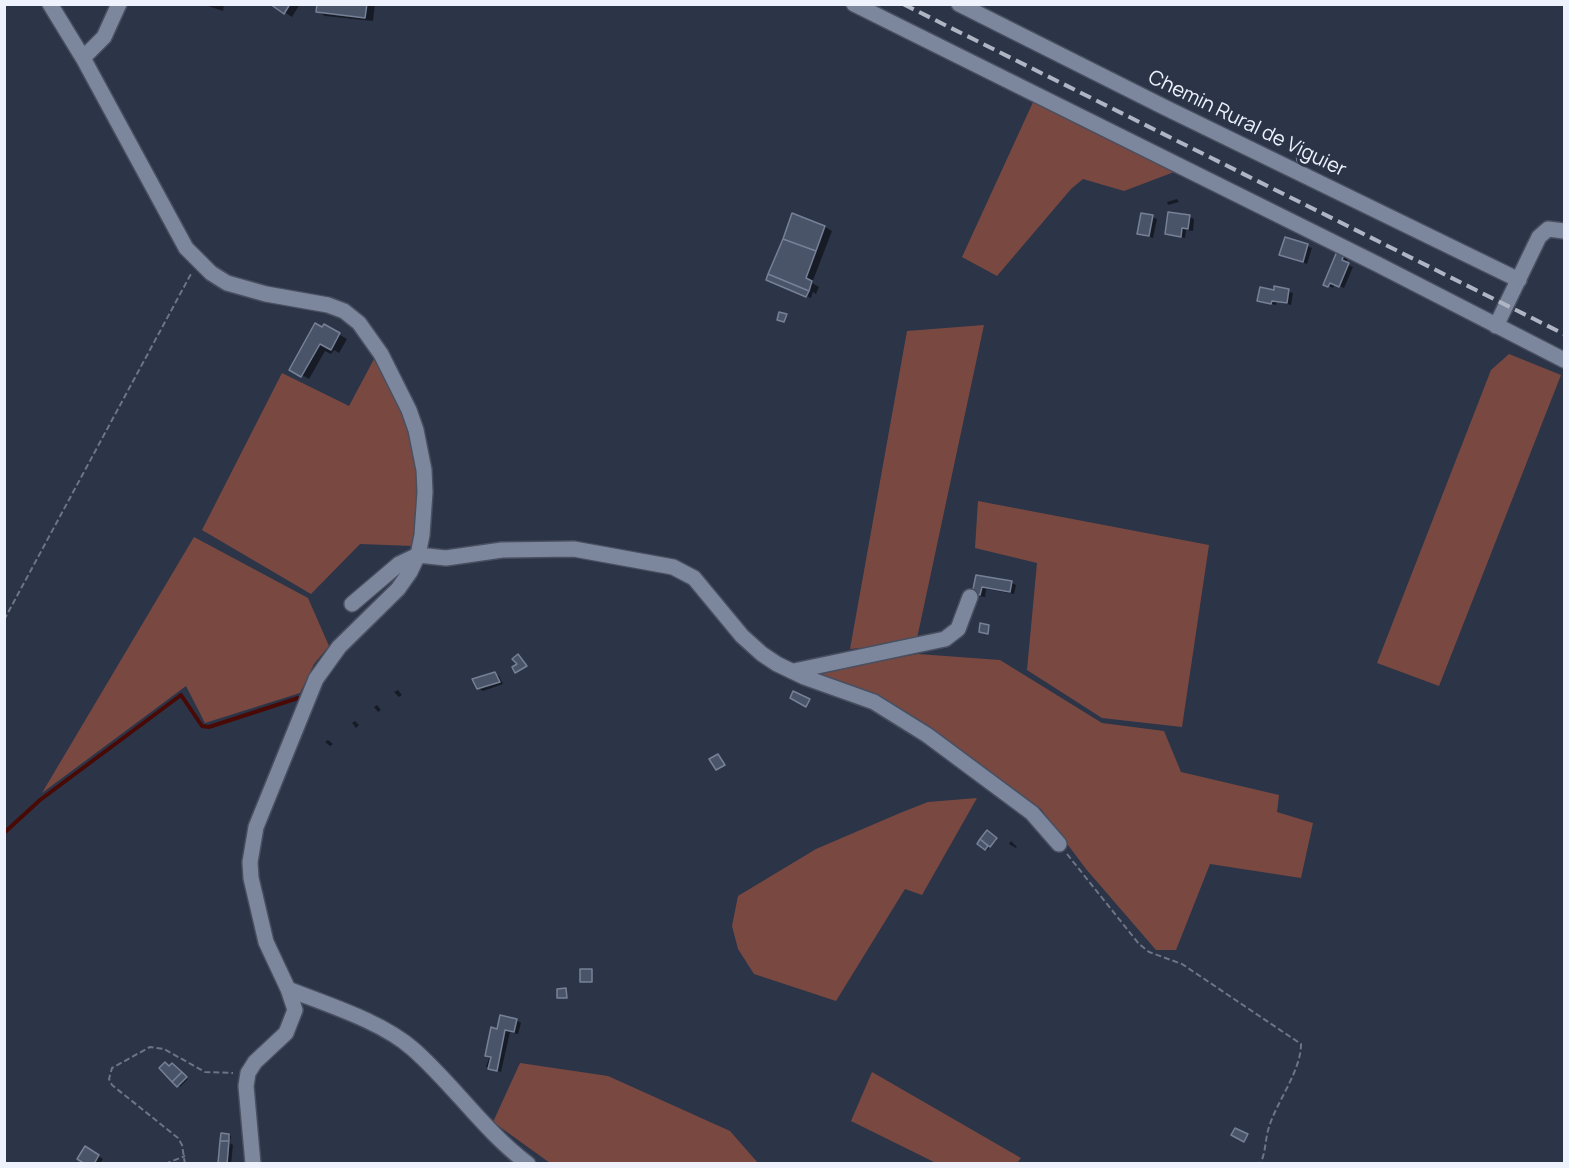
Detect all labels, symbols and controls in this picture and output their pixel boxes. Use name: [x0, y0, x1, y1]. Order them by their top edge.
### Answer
street label: Chemin Rural de Viguier: [1144, 66, 1350, 182]

